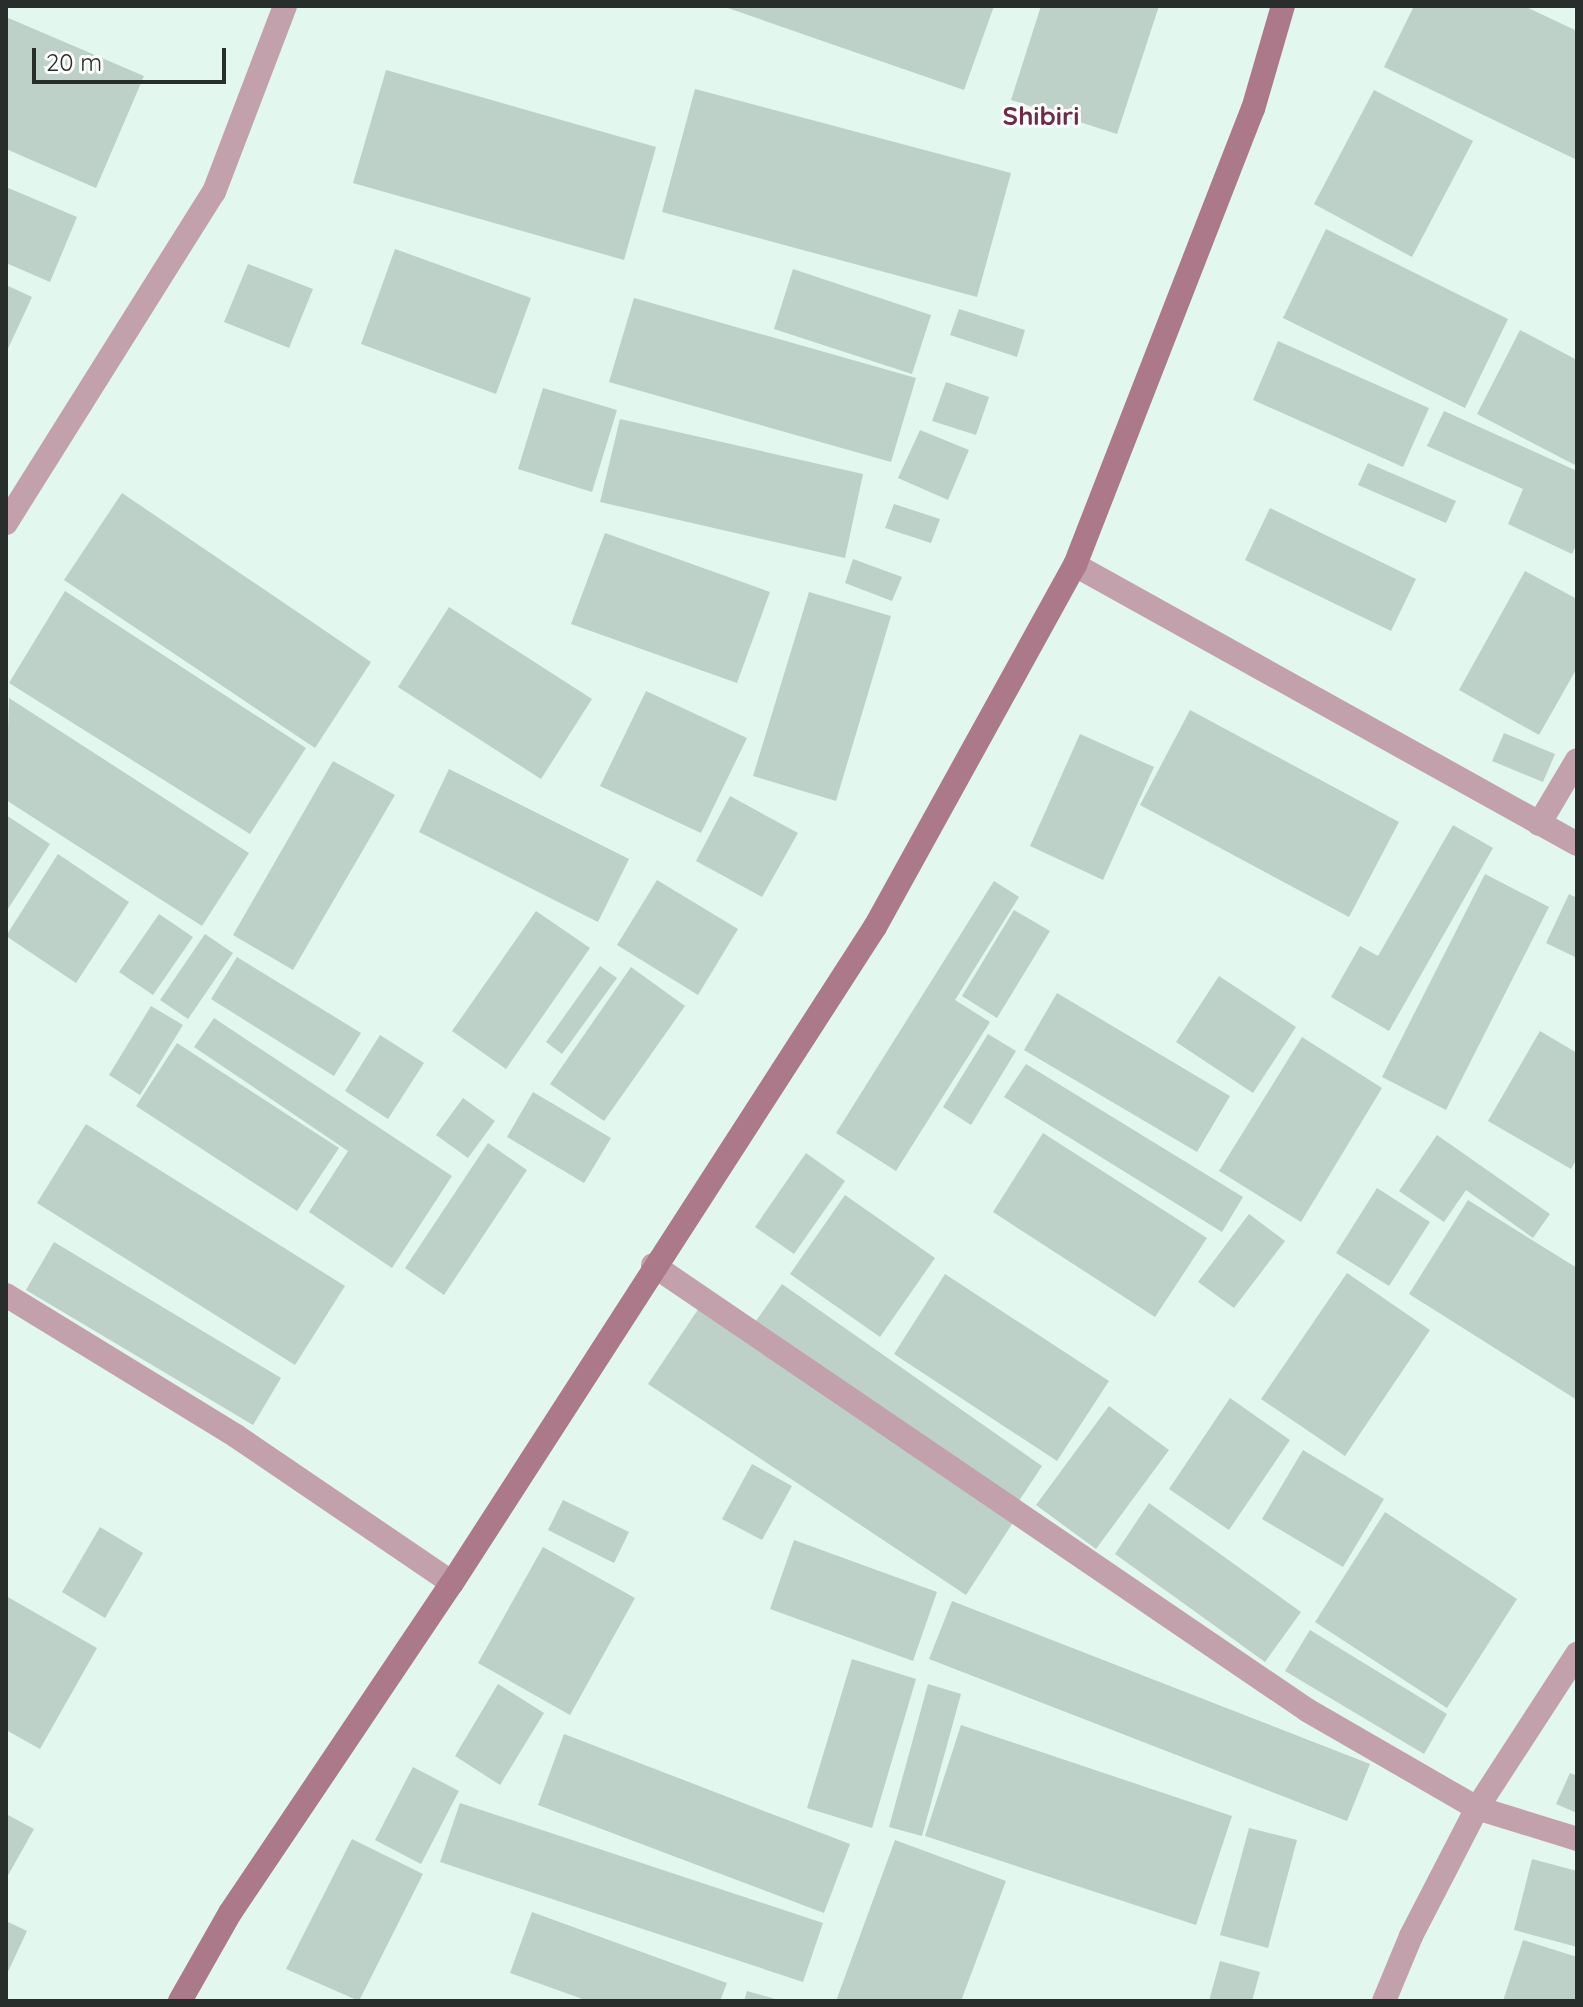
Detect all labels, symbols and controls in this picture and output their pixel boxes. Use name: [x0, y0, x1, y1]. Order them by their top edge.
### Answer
scale bar: [36, 32, 230, 82]
text: 20 m: [46, 47, 102, 77]
district label: Shibiri: [1003, 100, 1079, 132]

